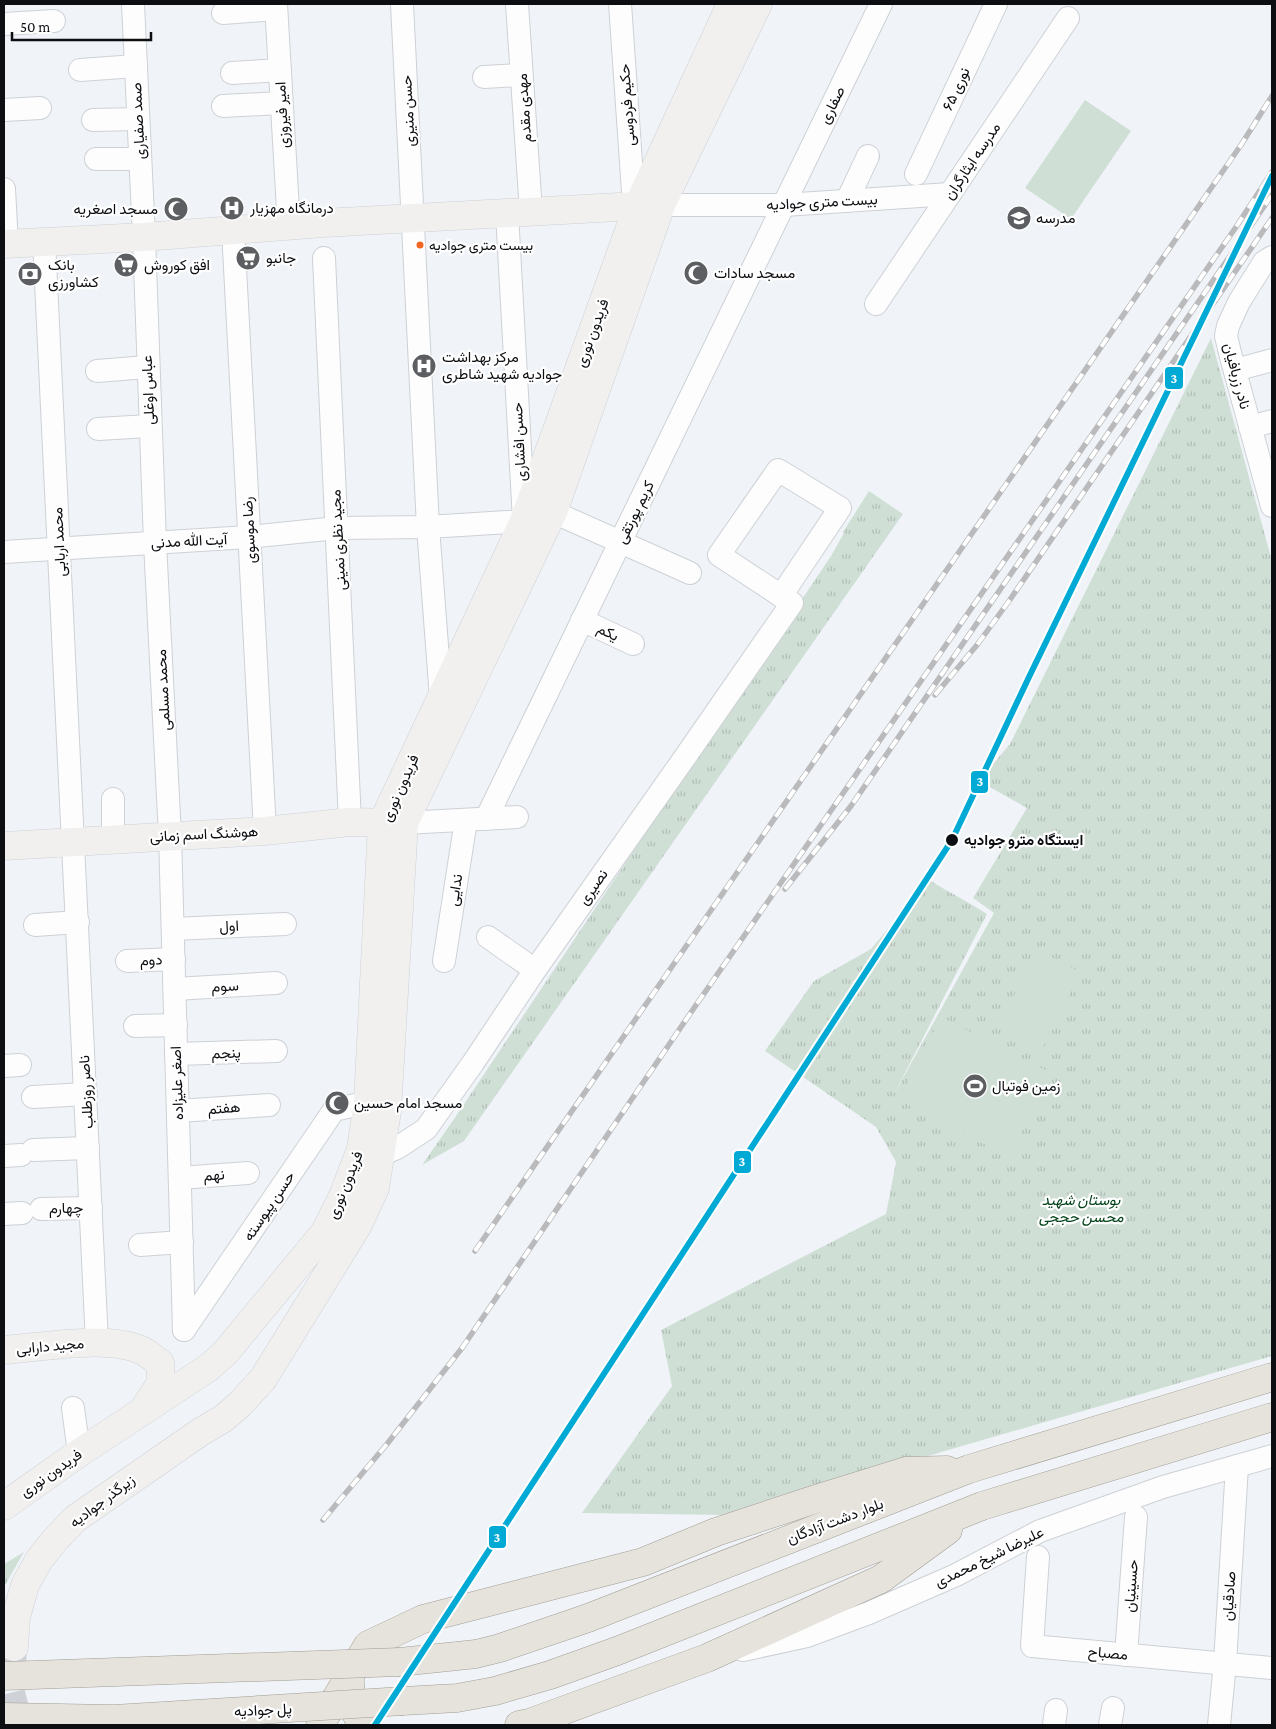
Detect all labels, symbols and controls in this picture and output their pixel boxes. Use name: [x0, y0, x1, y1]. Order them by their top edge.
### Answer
scale bar: [12, 10, 151, 42]
text: 50 m: [20, 19, 50, 35]
street label: حکیم فردوسی: [616, 63, 640, 147]
street label: نوری ۶۵: [939, 65, 975, 114]
street label: مهدی مقدم: [514, 73, 536, 143]
street label: حسن منیری: [398, 75, 420, 147]
street label: امیر فیروزی: [272, 81, 294, 149]
street label: صمد صفیاری: [128, 82, 150, 160]
street label: صفاری: [816, 84, 850, 127]
street label: مدرسه ایثارگران: [940, 120, 1004, 203]
street label: بیست متری جوادیه: [766, 191, 878, 215]
hospital icon: درمانگاه مهزیار: [219, 195, 245, 221]
mosque icon: مسجد اصغریه: [163, 196, 189, 222]
place label: درمانگاه مهزیار: [249, 200, 334, 217]
place label: مسجد اصغریه: [73, 201, 158, 218]
school or university icon: مدرسه: [1006, 205, 1032, 231]
place label: مدرسه: [1036, 210, 1076, 227]
place label: بیست متری جوادیه: [429, 237, 533, 254]
marker: بیست متری جوادیه: [415, 240, 425, 250]
supermarket icon: جانبو: [235, 245, 261, 271]
place label: جانبو: [266, 250, 296, 267]
supermarket icon: افق کوروش: [113, 252, 139, 278]
place label: بانک کشاورزی: [48, 257, 99, 292]
place label: افق کوروش: [144, 257, 210, 275]
mosque icon: مسجد سادات: [683, 260, 709, 286]
bank icon: بانک کشاورزی: [17, 261, 43, 287]
place label: مسجد سادات: [714, 265, 795, 282]
street label: فریدون نوری: [572, 296, 614, 370]
street label: نادر زربافیان: [1220, 341, 1253, 411]
place label: مرکز بهداشت جوادیه شهید شاطری: [442, 349, 562, 384]
hospital icon: مرکز بهداشت جوادیه شهید شاطری: [411, 353, 437, 379]
street label: عباس اوغلی: [139, 355, 159, 425]
line badge: 3: [1164, 366, 1184, 390]
text: 3: [1171, 370, 1178, 386]
street label: حسن افشاری: [509, 402, 531, 482]
street label: کریم پورتقی: [613, 478, 659, 547]
street label: مجید نظری نمینی: [327, 489, 351, 591]
street label: رضا موسوی: [239, 496, 261, 564]
street label: محمد اربابی: [49, 507, 71, 577]
street label: آیت‌ الله مدنی: [150, 530, 229, 553]
street label: یکم: [594, 620, 621, 646]
street label: محمد مسلمی: [153, 649, 175, 731]
street label: فریدون نوری: [378, 752, 424, 825]
line badge: 3: [970, 770, 989, 794]
text: 3: [977, 773, 984, 789]
street label: هوشنگ اسم زمانی: [149, 823, 259, 847]
marker: ایستگاه مترو جوادیه: [944, 832, 960, 848]
place label: ایستگاه مترو جوادیه: [964, 832, 1083, 849]
street label: نصیری: [575, 866, 613, 909]
street label: ندایی: [445, 873, 467, 907]
street label: اول: [219, 917, 239, 936]
street label: دوم: [139, 951, 163, 971]
street label: سوم: [211, 977, 239, 997]
street label: پنجم: [211, 1044, 241, 1064]
street label: اصغر علیزاده: [168, 1046, 187, 1120]
street label: ناصر روزطلب: [76, 1055, 97, 1129]
sports icon: زمین فوتبال: [962, 1073, 988, 1099]
place label: زمین فوتبال: [992, 1078, 1060, 1096]
mosque icon: مسجد امام حسین: [324, 1090, 350, 1116]
place label: مسجد امام حسین: [354, 1095, 462, 1113]
street label: هفتم: [207, 1099, 241, 1119]
street label: فریدون نوری: [324, 1149, 368, 1222]
line badge: 3: [733, 1150, 752, 1174]
text: 3: [739, 1153, 746, 1169]
street label: نهم: [203, 1166, 225, 1186]
street label: حسن پیوسته: [240, 1168, 300, 1245]
park label: بوستان شهید محسن حججی: [1039, 1192, 1124, 1226]
street label: چهارم: [49, 1200, 83, 1218]
street label: مجید دارابی: [15, 1335, 85, 1359]
street label: فریدون نوری: [17, 1446, 86, 1502]
street label: زیرگذر جوادیه: [66, 1471, 138, 1531]
street label: بلوار دشت آزادگان: [785, 1495, 886, 1548]
street label: علیرضا شیخ محمدی: [932, 1524, 1047, 1593]
line badge: 3: [488, 1525, 507, 1549]
text: 3: [494, 1529, 501, 1545]
street label: حسینیان: [1121, 1559, 1142, 1613]
street label: صادقیان: [1219, 1570, 1240, 1622]
street label: مصباح: [1087, 1643, 1129, 1666]
street label: پل جوادیه: [234, 1700, 292, 1722]

